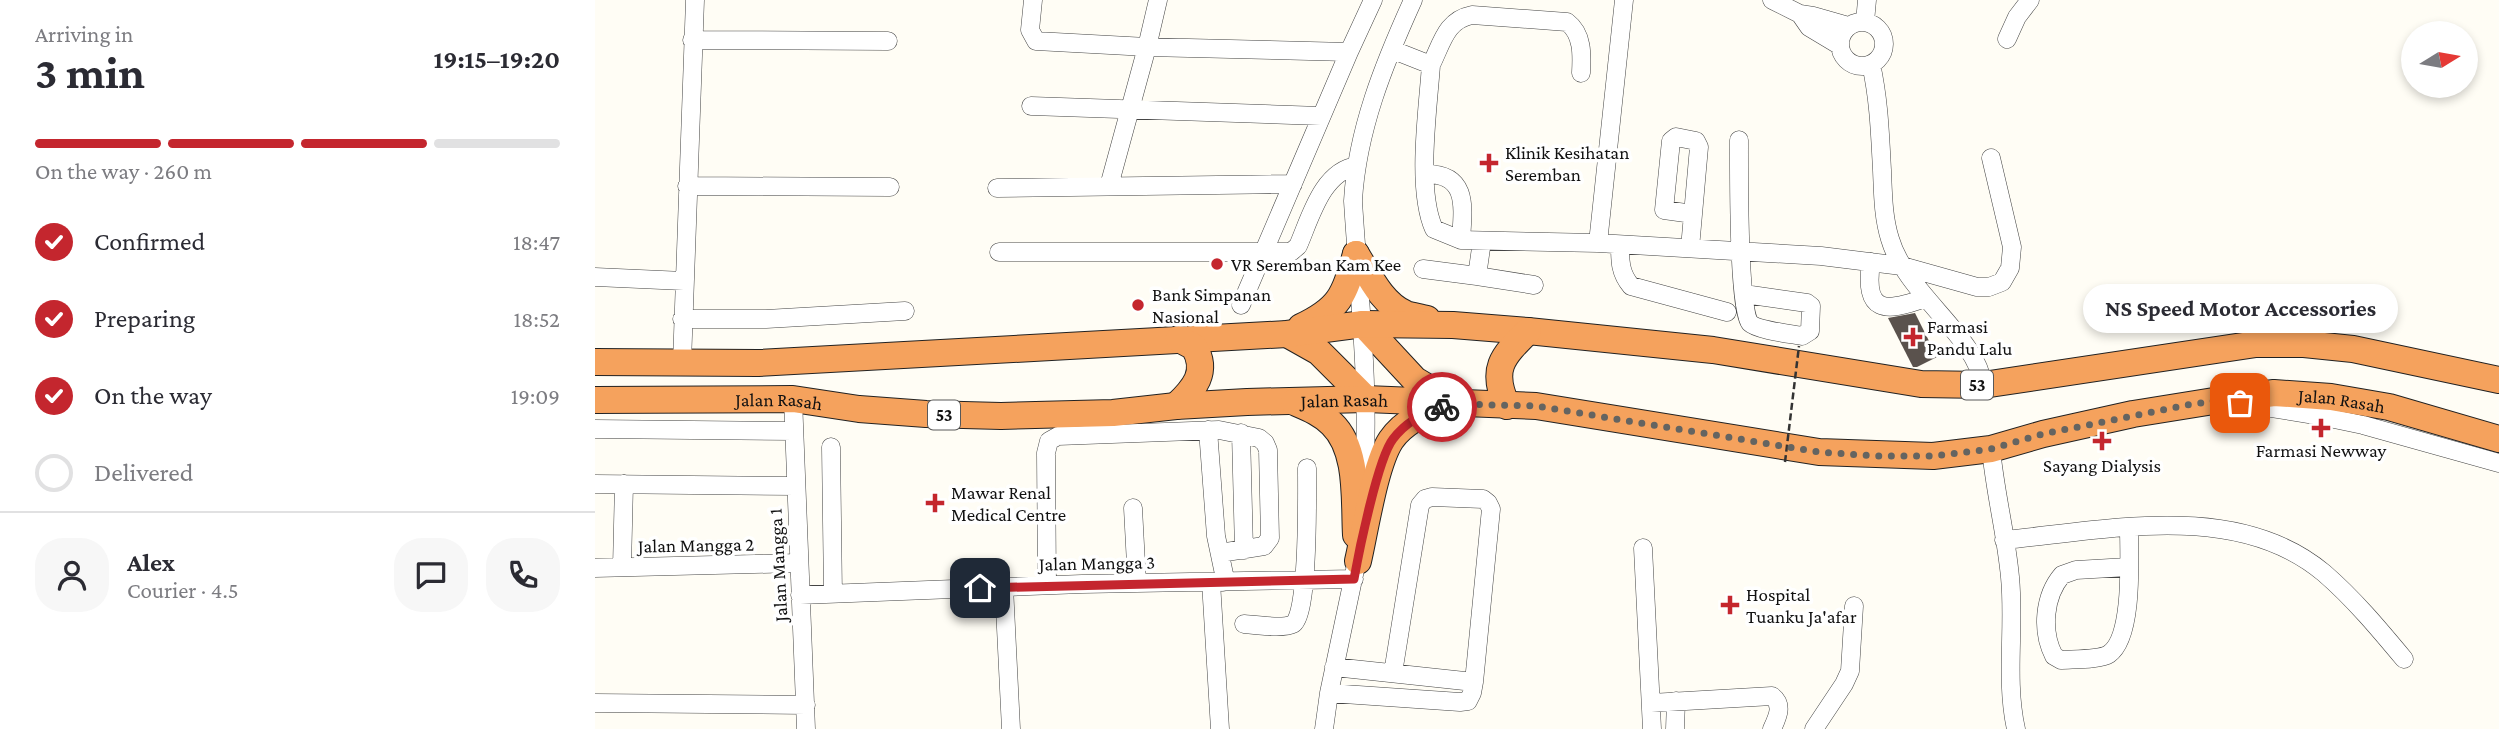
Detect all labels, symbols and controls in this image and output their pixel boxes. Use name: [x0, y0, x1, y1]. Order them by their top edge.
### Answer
text: Arriving in: [35, 21, 133, 47]
north arrow: [2401, 21, 2478, 98]
map controls: [2401, 21, 2478, 98]
text: 19:15–19:20: [433, 45, 560, 74]
text: 3 min: [35, 47, 145, 98]
place label: Klinik Kesihatan Seremban: [1505, 142, 1629, 185]
marker: Klinik Kesihatan Seremban: [1479, 153, 1499, 173]
text: On the way · 260 m: [35, 158, 212, 184]
icon: check: [35, 223, 73, 261]
text: Confirmed: [94, 227, 205, 256]
text: 18:47: [513, 229, 560, 255]
place label: VR Seremban Kam Kee: [1231, 254, 1401, 275]
marker: VR Seremban Kam Kee: [1209, 256, 1225, 272]
place label: Bank Simpanan Nasional: [1152, 284, 1271, 327]
callout: NS Speed Motor Accessories: [2083, 284, 2397, 333]
text: NS Speed Motor Accessories: [2105, 295, 2376, 321]
marker: Bank Simpanan Nasional: [1130, 297, 1146, 313]
icon: check: [35, 300, 73, 338]
text: Preparing: [94, 304, 195, 333]
text: 18:52: [513, 306, 560, 332]
place label: Farmasi Pandu Lalu: [1927, 316, 2012, 359]
marker: Farmasi Pandu Lalu: [1905, 329, 1921, 345]
road number: 53: [1961, 370, 1993, 400]
courier: [1407, 372, 1477, 442]
pin: [2210, 373, 2270, 433]
icon: check: [35, 377, 73, 415]
text: On the way: [94, 381, 212, 410]
text: 19:09: [511, 383, 560, 409]
icon: bag: [2221, 384, 2259, 422]
street label: Jalan Rasah: [2296, 384, 2387, 417]
street label: Jalan Rasah: [733, 388, 824, 414]
street label: Jalan Rasah: [1298, 388, 1389, 411]
icon: bike: [1423, 388, 1461, 426]
road number: 53: [928, 400, 960, 430]
marker: Farmasi Newway: [2313, 420, 2329, 436]
marker: Sayang Dialysis: [2092, 431, 2112, 451]
place label: Farmasi Newway: [2256, 440, 2387, 461]
place label: Sayang Dialysis: [2043, 455, 2161, 476]
text: Delivered: [94, 458, 193, 487]
place label: Mawar Renal Medical Centre: [951, 482, 1066, 525]
marker: Mawar Renal Medical Centre: [925, 493, 945, 513]
street label: Jalan Mangga 1: [765, 508, 792, 624]
street label: Jalan Mangga 2: [636, 533, 754, 557]
button: person: [35, 538, 109, 612]
button: chat: [394, 538, 468, 612]
button: phone: [486, 538, 560, 612]
text: Alex: [127, 548, 175, 577]
street label: Jalan Mangga 3: [1037, 551, 1155, 575]
pin: [950, 558, 1010, 618]
icon: home: [961, 569, 999, 607]
text: Courier · 4.5: [127, 577, 239, 603]
place label: Hospital Tuanku Ja'afar: [1746, 584, 1857, 627]
marker: Hospital Tuanku Ja'afar: [1720, 595, 1740, 615]

